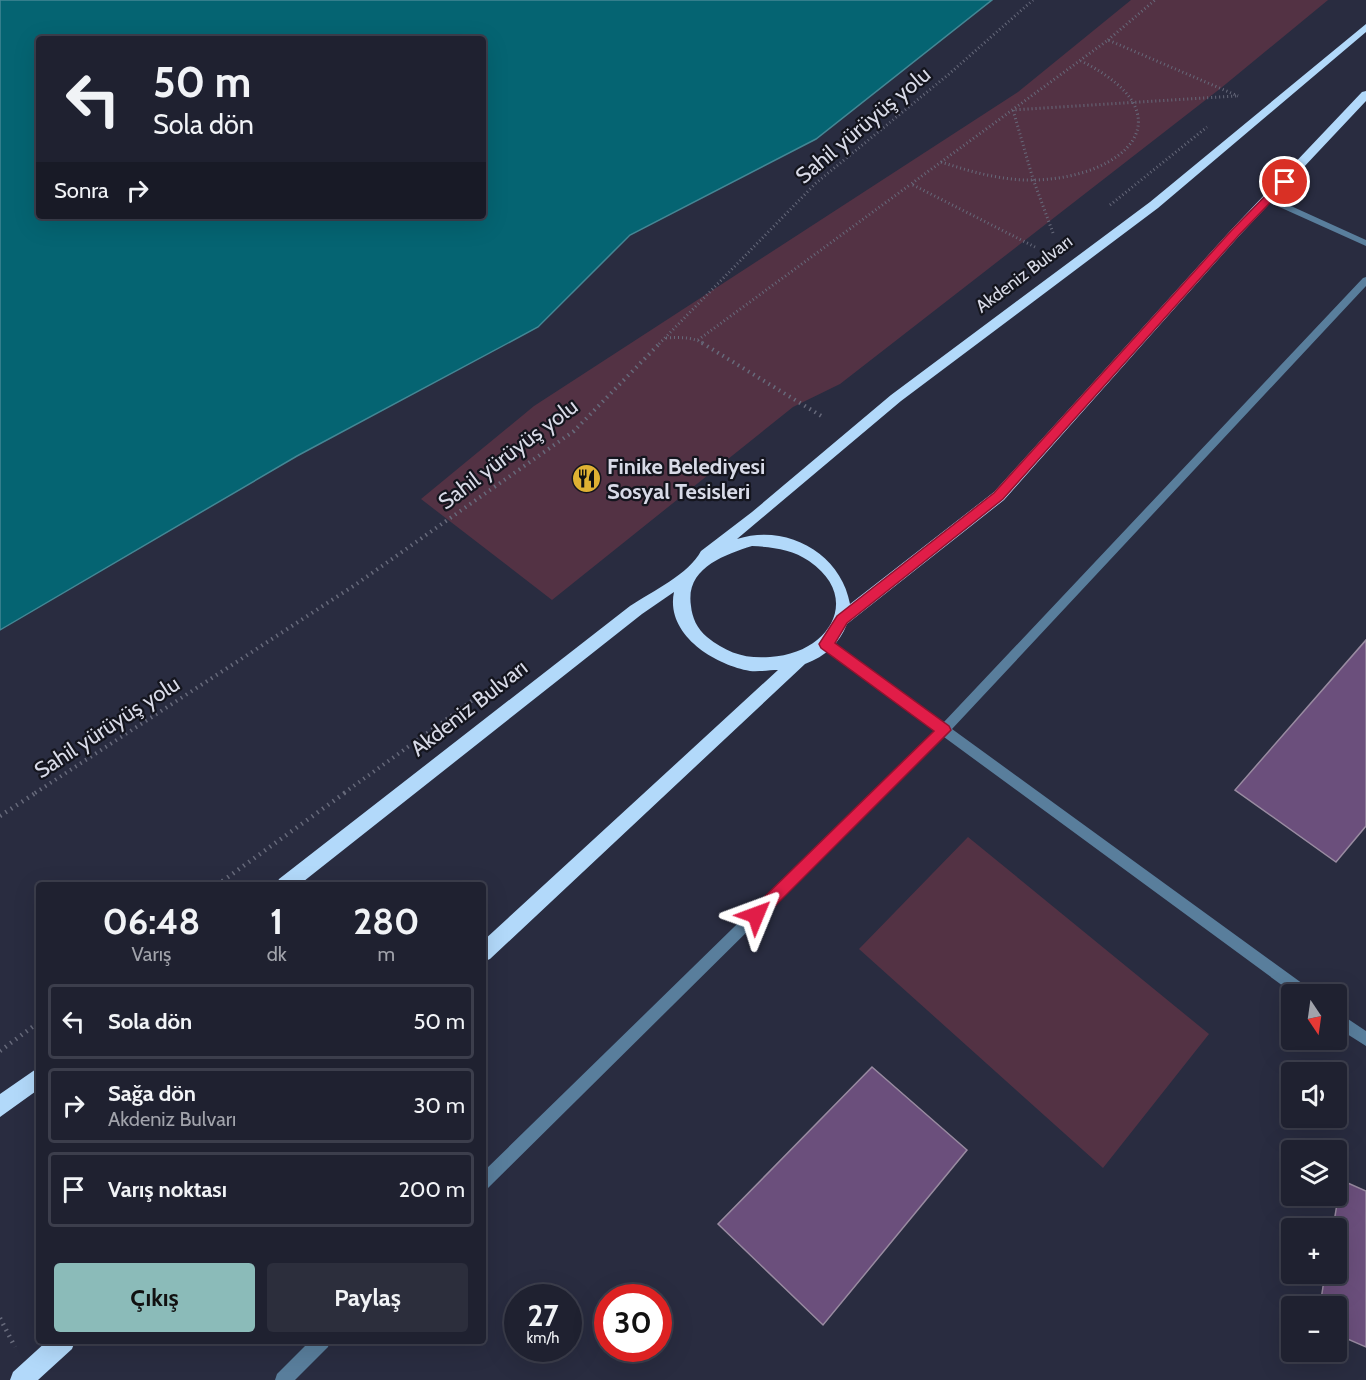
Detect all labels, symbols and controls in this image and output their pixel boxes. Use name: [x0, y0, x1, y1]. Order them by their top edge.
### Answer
text: 50 m: [153, 56, 251, 108]
icon: left: [54, 60, 132, 138]
street label: Sahil yürüyüş yolu: [790, 61, 936, 189]
text: Sola dön: [153, 108, 254, 141]
pin: [1259, 156, 1310, 207]
icon: arrive: [1268, 165, 1301, 198]
icon: right: [121, 174, 154, 207]
text: Sonra: [54, 177, 109, 204]
street label: Akdeniz Bulvarı: [971, 230, 1077, 318]
street label: Sahil yürüyüş yolu: [433, 393, 583, 515]
place label: Finike Belediyesi Sosyal Tesisleri: [607, 453, 765, 505]
restaurant icon: Finike Belediyesi Sosyal Tesisleri: [570, 463, 602, 495]
street label: Akdeniz Bulvarı: [405, 654, 533, 762]
street label: Sahil yürüyüş yolu: [29, 670, 185, 784]
position arrow: [724, 883, 788, 947]
text: 06:48: [102, 899, 200, 943]
text: 1: [270, 899, 283, 943]
text: 280: [353, 899, 419, 943]
text: Varış: [131, 942, 171, 966]
text: dk: [267, 942, 287, 966]
text: m: [378, 942, 395, 966]
north arrow: [1281, 984, 1347, 1050]
map controls: [1281, 984, 1347, 1362]
icon: left: [57, 1005, 90, 1038]
text: Sola dön: [108, 1008, 192, 1035]
text: 50 m: [413, 1008, 465, 1035]
button: sound: [1281, 1062, 1347, 1128]
text: Sağa dön: [108, 1080, 196, 1107]
icon: right: [57, 1089, 90, 1122]
text: 30 m: [413, 1092, 465, 1119]
text: Akdeniz Bulvarı: [108, 1107, 236, 1131]
button: layers: [1281, 1140, 1347, 1206]
icon: arrive: [57, 1173, 90, 1206]
text: Varış noktası: [108, 1176, 227, 1203]
text: 200 m: [399, 1176, 465, 1203]
button: +: [1281, 1218, 1347, 1284]
button: Çıkış: [54, 1263, 255, 1332]
button: Paylaş: [267, 1263, 468, 1332]
speed limit sign: 30: [594, 1284, 672, 1362]
button: −: [1281, 1296, 1347, 1362]
text: 27: [527, 1297, 559, 1334]
text: km/h: [527, 1329, 559, 1347]

